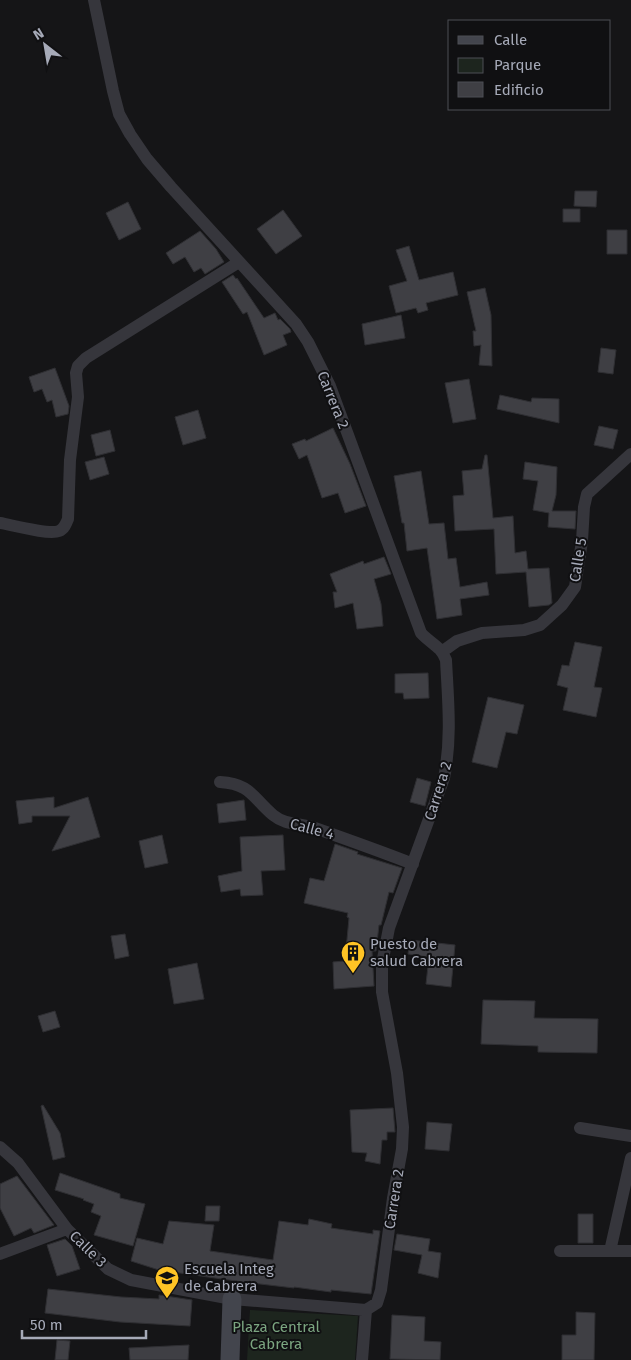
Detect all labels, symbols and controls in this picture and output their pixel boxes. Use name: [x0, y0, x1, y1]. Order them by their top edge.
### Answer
north arrow: [20, 20, 70, 70]
legend: [448, 20, 611, 110]
text: N: [30, 25, 47, 44]
text: Calle: [494, 31, 527, 49]
text: Parque: [494, 56, 541, 74]
text: Edificio: [494, 81, 544, 99]
street label: Carrera 2: [313, 369, 353, 431]
street label: Calle 5: [566, 537, 590, 583]
street label: Carrera 2: [421, 759, 455, 823]
street label: Calle 4: [288, 814, 336, 844]
place label: Puesto de salud Cabrera: [370, 935, 463, 970]
building icon: Puesto de salud Cabrera: [340, 940, 366, 974]
street label: Carrera 2: [380, 1168, 408, 1230]
street label: Calle 3: [66, 1227, 110, 1271]
place label: Escuela Integ de Cabrera: [184, 1260, 274, 1295]
school or university icon: Escuela Integ de Cabrera: [154, 1265, 180, 1299]
scale bar: [22, 1308, 146, 1340]
text: 50 m: [30, 1316, 63, 1334]
park label: Plaza Central Cabrera: [232, 1318, 320, 1353]

